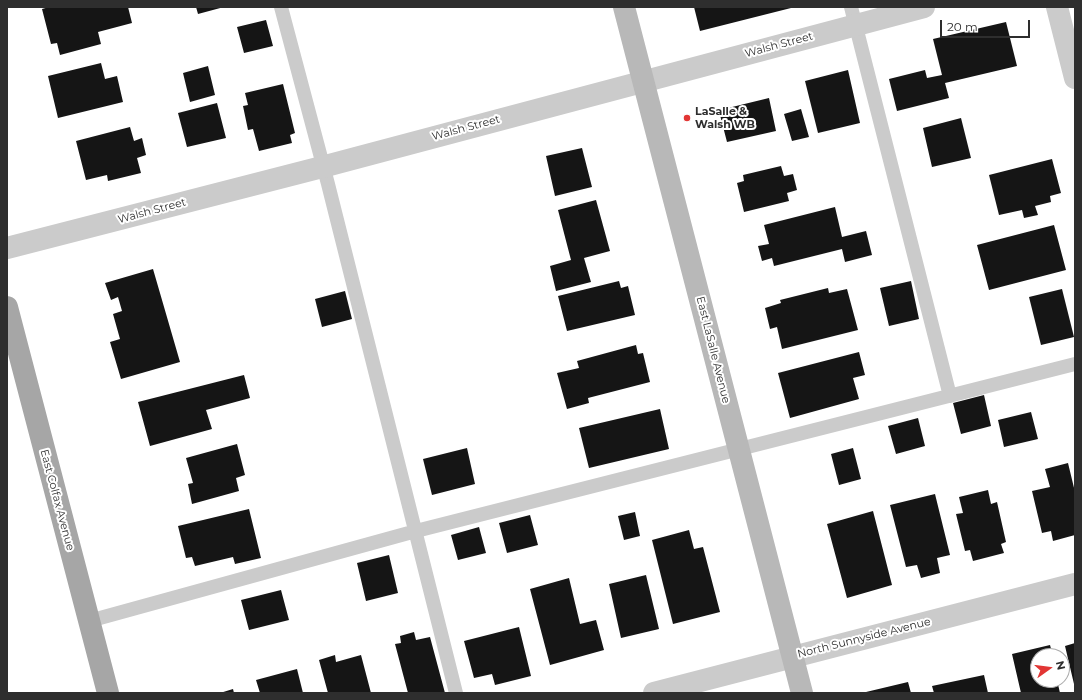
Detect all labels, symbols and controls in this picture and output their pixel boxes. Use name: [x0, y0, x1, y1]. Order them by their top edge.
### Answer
scale bar: [942, 12, 1032, 38]
text: 20 m: [947, 19, 978, 34]
street label: Walsh Street: [743, 30, 815, 60]
place label: LaSalle & Walsh WB: [695, 105, 755, 131]
street label: Walsh Street: [430, 113, 502, 143]
marker: LaSalle & Walsh WB: [682, 113, 692, 123]
street label: Walsh Street: [116, 196, 188, 226]
street label: East LaSalle Avenue: [693, 295, 733, 405]
street label: East Colfax Avenue: [37, 448, 77, 552]
street label: North Sunnyside Avenue: [796, 615, 932, 661]
north arrow: [1030, 648, 1070, 688]
text: N: [1053, 659, 1069, 671]

